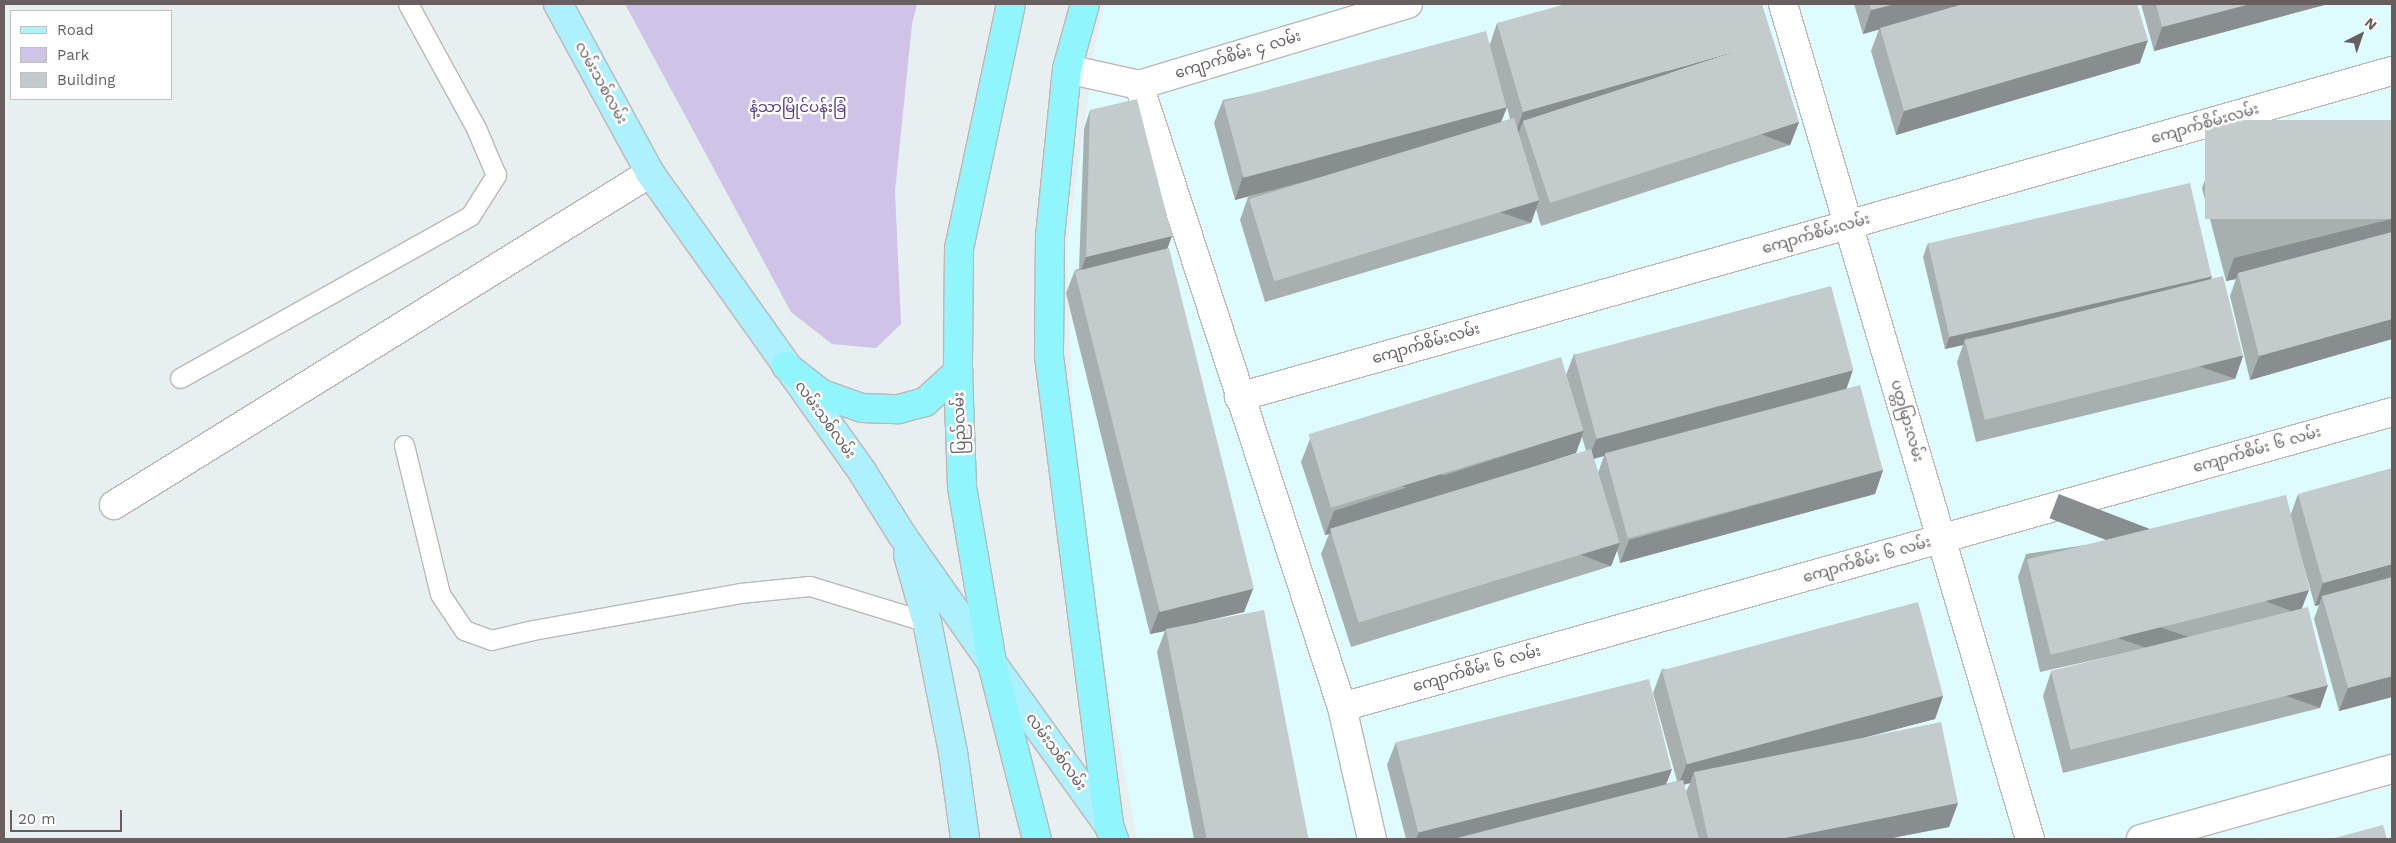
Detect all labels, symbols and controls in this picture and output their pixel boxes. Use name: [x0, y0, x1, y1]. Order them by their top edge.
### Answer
legend: [10, 10, 172, 100]
north arrow: [2336, 10, 2386, 60]
text: N: [2362, 14, 2380, 33]
text: Road: [57, 21, 94, 39]
street label: ကျောက်စိမ်း ၄ လမ်း: [1173, 27, 1303, 83]
street label: လမ်းသစ်လမ်း: [571, 39, 631, 127]
text: Park: [57, 46, 89, 64]
text: Building: [57, 71, 115, 89]
park label: နံ့သာမြိုင်ပန်းခြံ: [750, 99, 846, 117]
street label: ကျောက်စိမ်းလမ်း: [2149, 100, 2261, 148]
street label: ကျောက်စိမ်းလမ်း: [1760, 210, 1872, 258]
street label: ကျောက်စိမ်းလမ်း: [1370, 320, 1482, 368]
street label: လမ်းသစ်လမ်း: [791, 378, 859, 462]
street label: ပတ္တမြားလမ်း: [1887, 378, 1927, 464]
street label: ပြည်လမ်း: [950, 391, 970, 455]
street label: ကျောက်စိမ်း ၆ လမ်း: [2191, 423, 2323, 477]
street label: ကျောက်စိမ်း ၆ လမ်း: [1801, 533, 1933, 587]
street label: ကျောက်စိမ်း ၆ လမ်း: [1411, 642, 1543, 696]
street label: လမ်းသစ်လမ်း: [1022, 710, 1090, 794]
scale bar: [12, 800, 125, 832]
text: 20 m: [18, 810, 56, 828]

